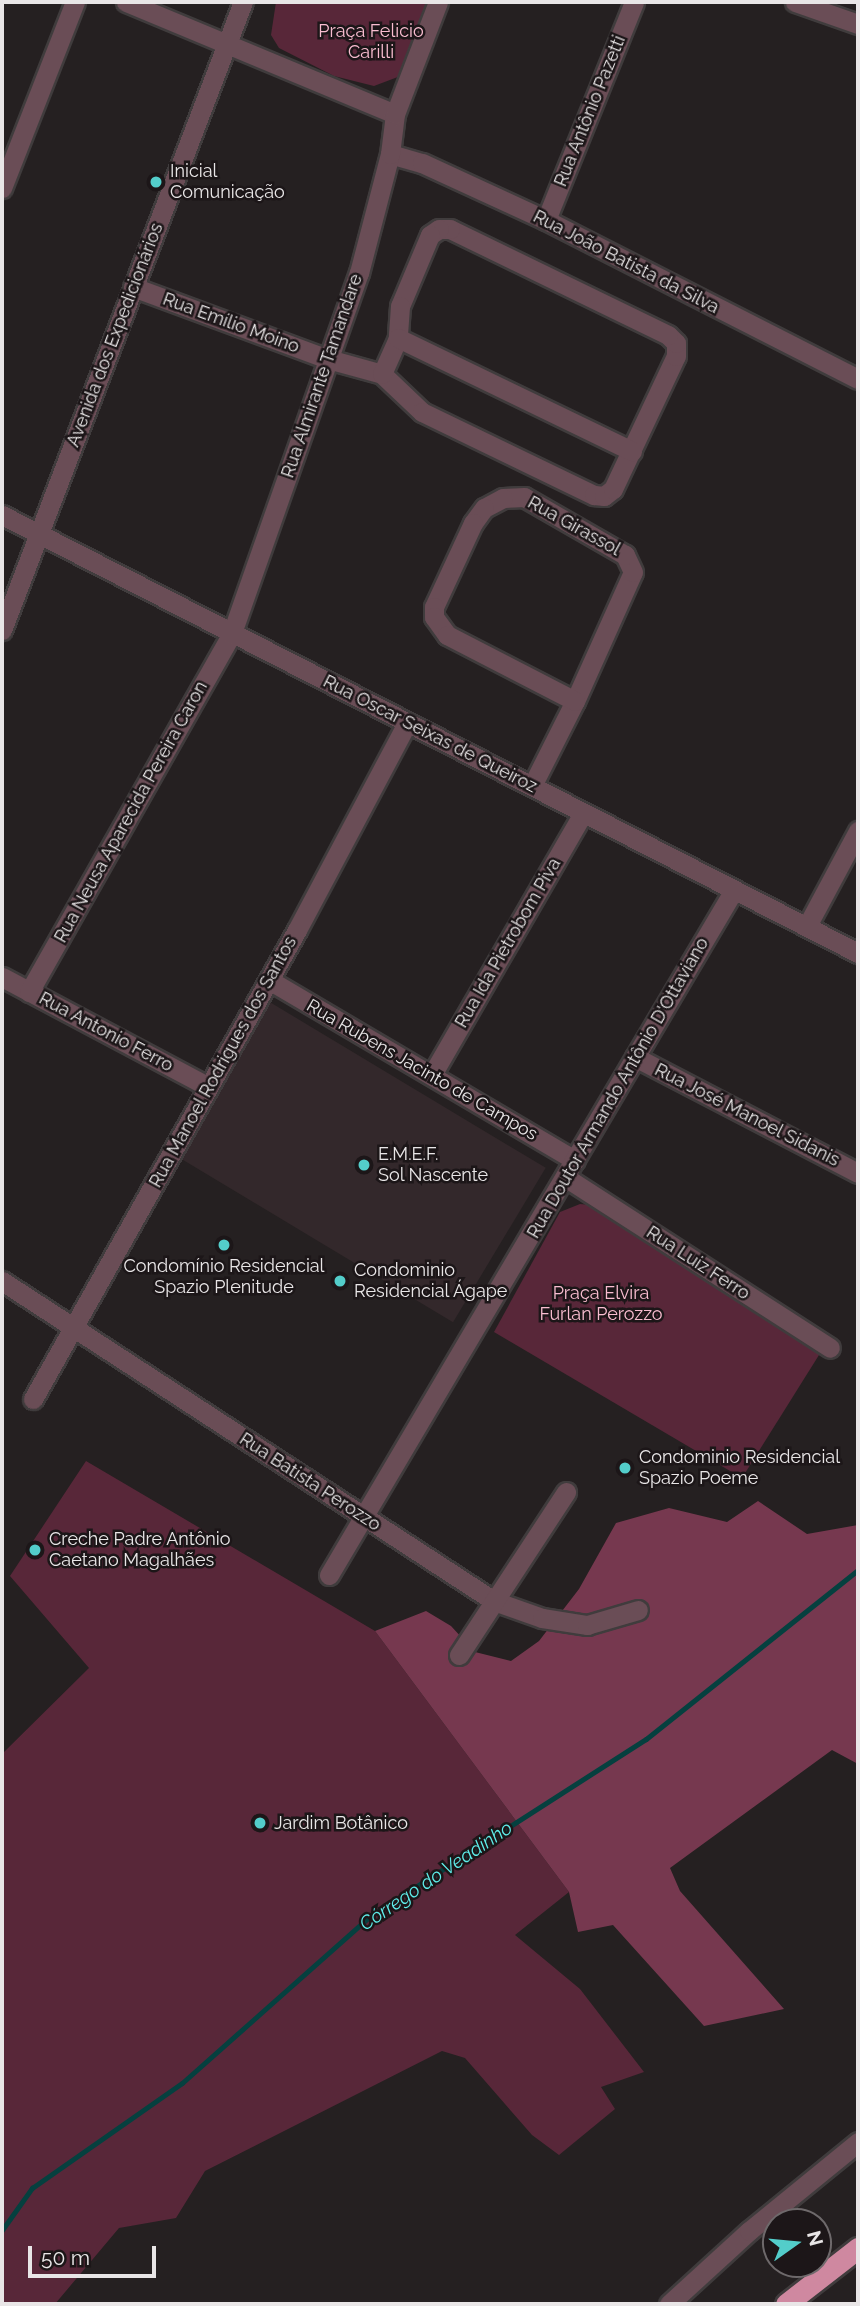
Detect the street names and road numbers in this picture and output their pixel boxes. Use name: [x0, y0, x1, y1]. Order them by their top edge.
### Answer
street label: Rua Antônio Pazetti: [550, 32, 630, 190]
street label: Rua João Batista da Silva: [529, 206, 723, 318]
street label: Avenida dos Expedicionários: [62, 220, 168, 450]
street label: Rua Almirante Tamandare: [277, 271, 367, 481]
street label: Rua Emílio Moino: [160, 288, 302, 358]
street label: Rua Girassol: [524, 492, 624, 560]
street label: Rua Oscar Seixas de Queiroz: [319, 670, 541, 798]
street label: Rua Neusa Aparecida Pereira Caron: [50, 677, 212, 947]
street label: Rua Ida Pietrobom Piva: [451, 854, 565, 1032]
street label: Rua Manoel Rodrigues dos Santos: [145, 932, 301, 1192]
street label: Rua Doutor Armando Antônio D'Ottaviano: [522, 933, 714, 1243]
street label: Rua Antonio Ferro: [35, 987, 177, 1077]
street label: Rua Rubens Jacinto de Campos: [302, 995, 542, 1145]
street label: Rua José Manoel Sidanis: [651, 1059, 843, 1171]
street label: Rua Luiz Ferro: [642, 1222, 754, 1304]
street label: Rua Batista Perozzo: [235, 1428, 385, 1536]

